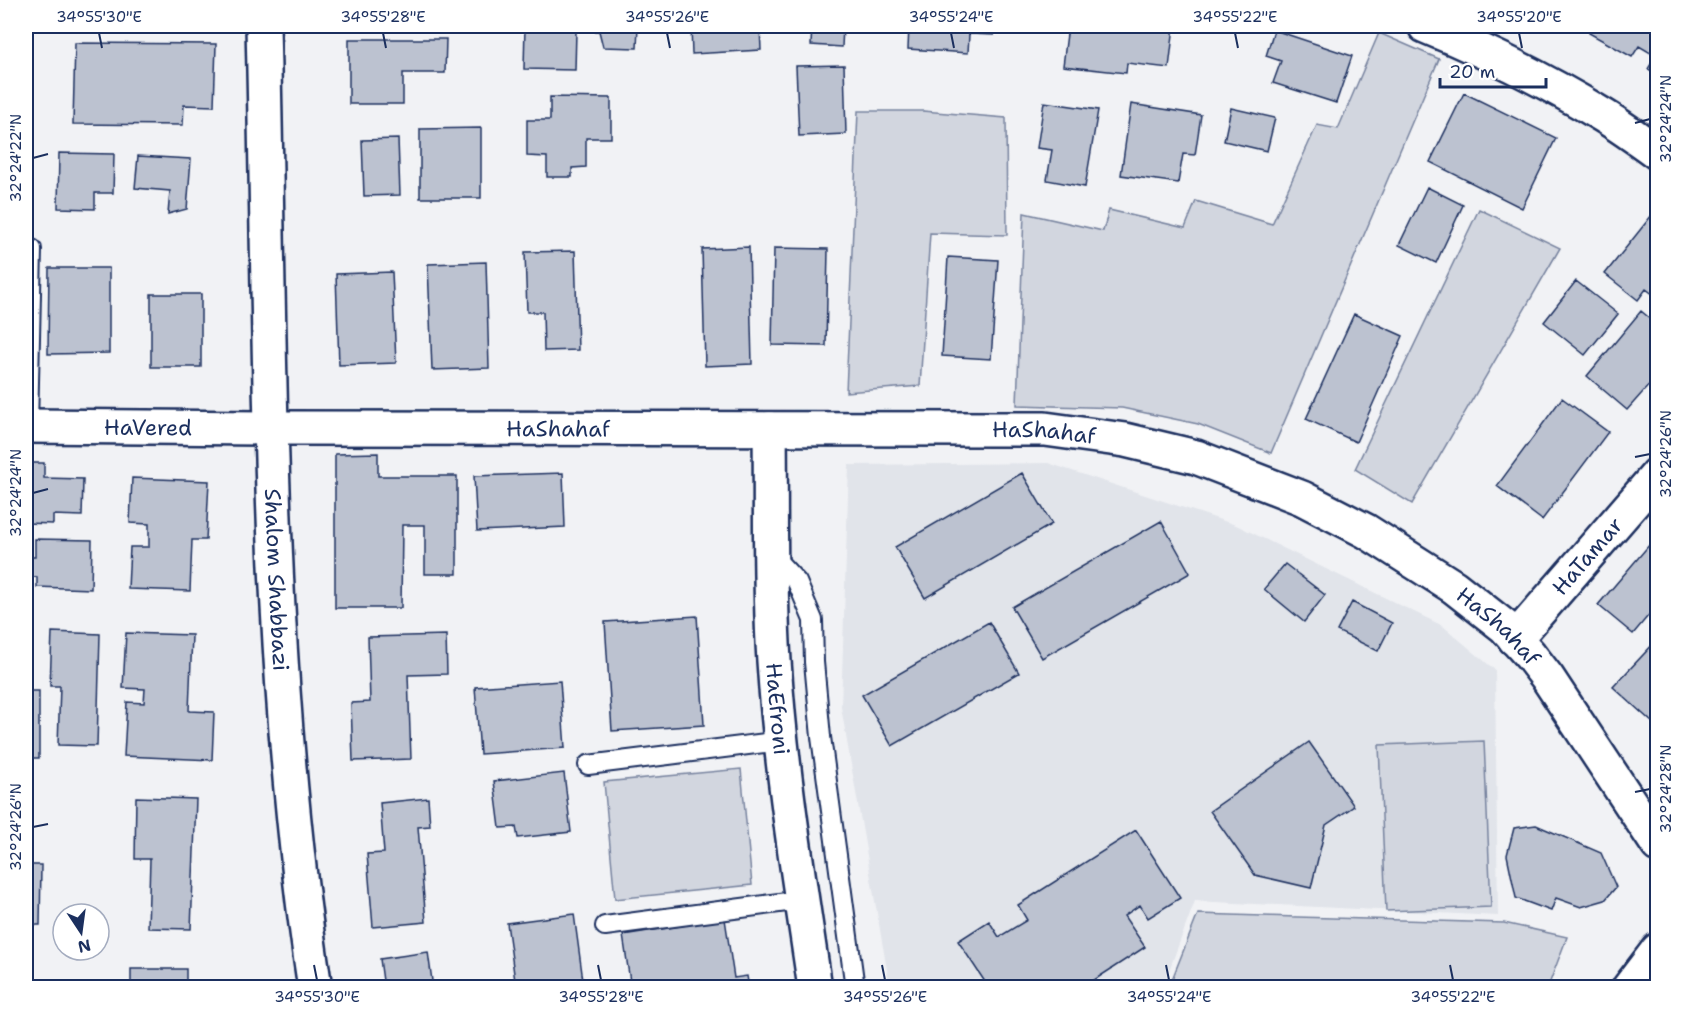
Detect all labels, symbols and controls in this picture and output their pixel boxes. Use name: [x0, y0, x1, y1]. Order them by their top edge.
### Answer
text: 34°55'30"E: [56, 7, 142, 27]
text: 34°55'28"E: [340, 7, 426, 27]
text: 34°55'26"E: [625, 7, 709, 27]
text: 34°55'24"E: [909, 7, 993, 27]
text: 34°55'22"E: [1193, 7, 1277, 27]
text: 34°55'20"E: [1476, 7, 1562, 27]
scale bar: [1440, 51, 1546, 89]
text: 20 m: [1449, 60, 1495, 84]
text: 32°24'24"N: [1656, 75, 1676, 163]
text: 32°24'22"N: [6, 114, 26, 202]
text: 32°24'26"N: [1656, 410, 1676, 498]
street label: HaVered: [104, 413, 192, 442]
street label: HaShahaf: [506, 414, 611, 443]
street label: HaShahaf: [992, 415, 1098, 451]
text: 32°24'24"N: [6, 449, 26, 537]
street label: Shalom Shabbazi: [258, 488, 296, 672]
street label: HaTamar: [1546, 511, 1629, 601]
street label: HaShahaf: [1450, 580, 1547, 672]
street label: HaEfroni: [759, 662, 796, 756]
text: 32°24'28"N: [1656, 745, 1676, 833]
text: 32°24'26"N: [6, 783, 26, 871]
north arrow: [51, 902, 111, 962]
text: N: [76, 934, 93, 958]
text: 34°55'30"E: [274, 987, 360, 1007]
text: 34°55'28"E: [558, 987, 644, 1007]
text: 34°55'26"E: [843, 987, 927, 1007]
text: 34°55'24"E: [1127, 987, 1211, 1007]
text: 34°55'22"E: [1411, 987, 1495, 1007]

